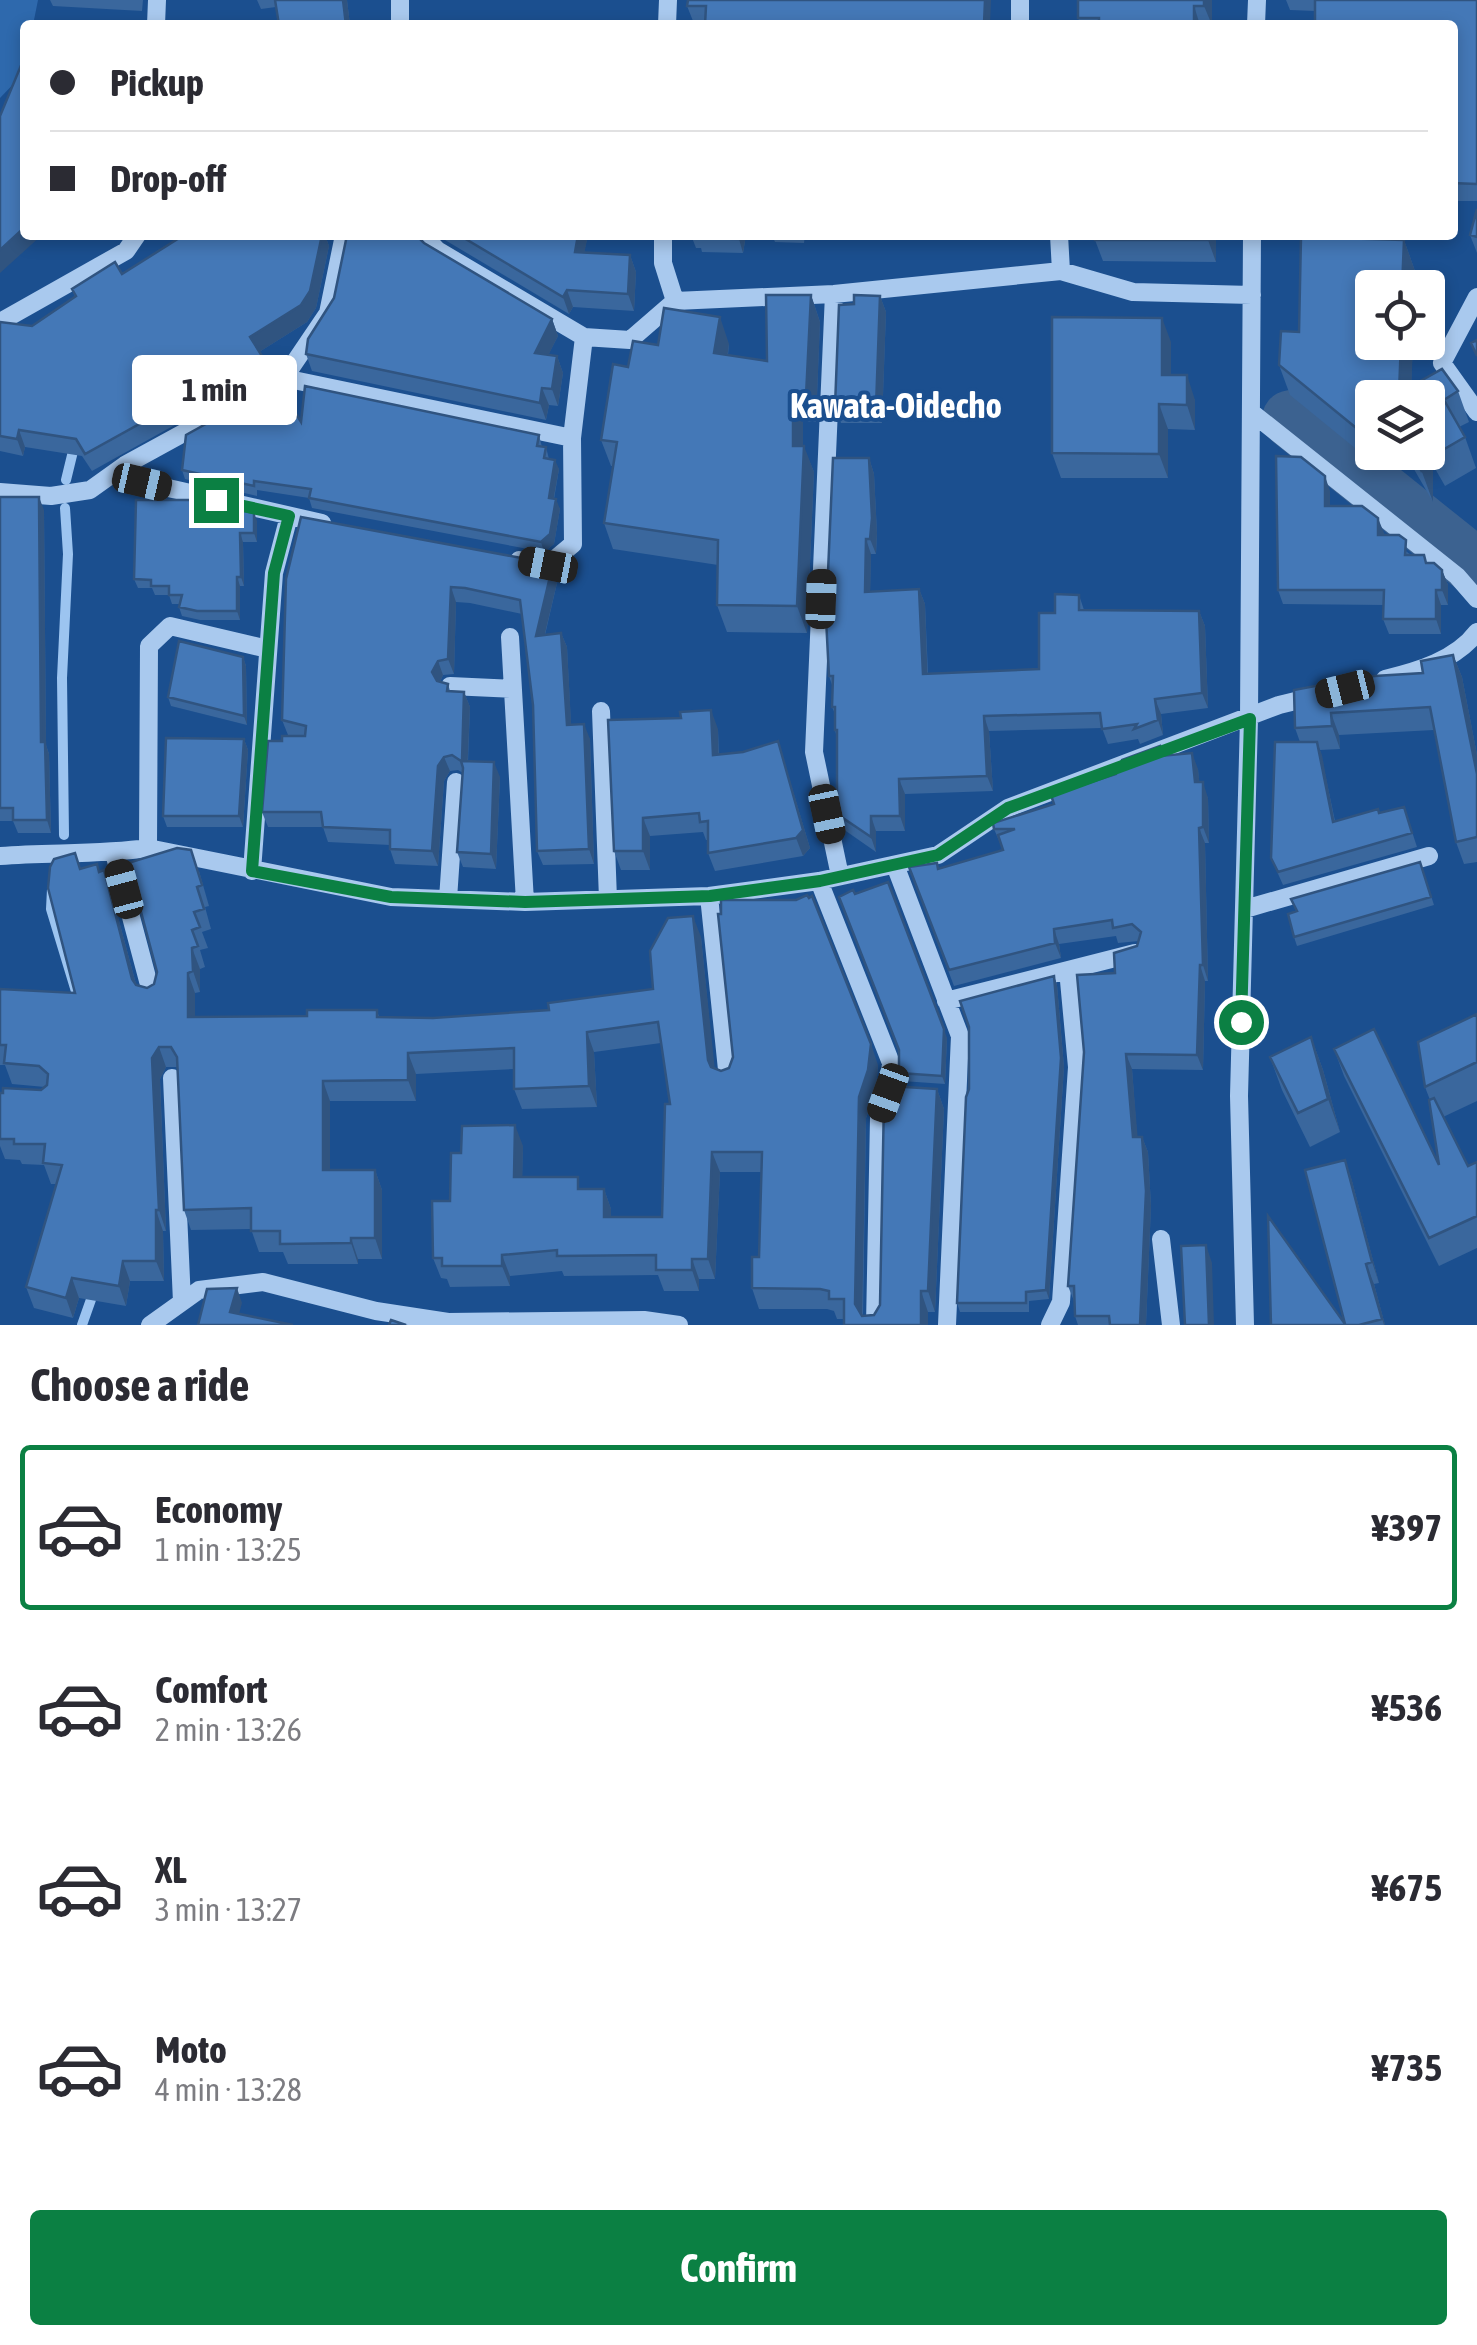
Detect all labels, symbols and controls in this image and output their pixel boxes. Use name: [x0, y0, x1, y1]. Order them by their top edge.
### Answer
text: Pickup: [110, 61, 204, 104]
text: Drop-off: [110, 157, 226, 200]
map controls: [1355, 270, 1445, 470]
button: locate: [1355, 270, 1445, 360]
callout: 1 min: [134, 355, 298, 425]
text: 1 min: [182, 371, 247, 408]
button: layers: [1355, 380, 1445, 470]
district label: Kawata-Oidecho: [790, 385, 1002, 425]
car: [109, 461, 175, 503]
route end: [194, 478, 239, 523]
car: [516, 545, 580, 585]
car: [805, 568, 837, 630]
car: [1312, 667, 1378, 711]
car: [806, 782, 848, 846]
car: [102, 856, 146, 922]
route start: [1219, 1000, 1264, 1045]
car: [864, 1060, 912, 1126]
text: Choose a ride: [30, 1359, 249, 1411]
icon: car: [35, 1483, 125, 1573]
text: Economy: [155, 1488, 282, 1531]
text: ¥397: [1372, 1506, 1442, 1549]
text: 1 min · 13:25: [155, 1531, 302, 1568]
icon: car: [35, 1663, 125, 1753]
text: Comfort: [155, 1668, 267, 1711]
text: ¥536: [1372, 1686, 1442, 1729]
text: 2 min · 13:26: [155, 1711, 302, 1748]
icon: car: [35, 1843, 125, 1933]
text: XL: [155, 1848, 187, 1891]
text: ¥675: [1372, 1866, 1442, 1909]
text: 3 min · 13:27: [155, 1891, 302, 1928]
icon: car: [35, 2023, 125, 2113]
text: Moto: [155, 2028, 227, 2071]
text: ¥735: [1372, 2046, 1442, 2089]
text: 4 min · 13:28: [155, 2071, 302, 2108]
button: Confirm: [30, 2210, 1447, 2325]

